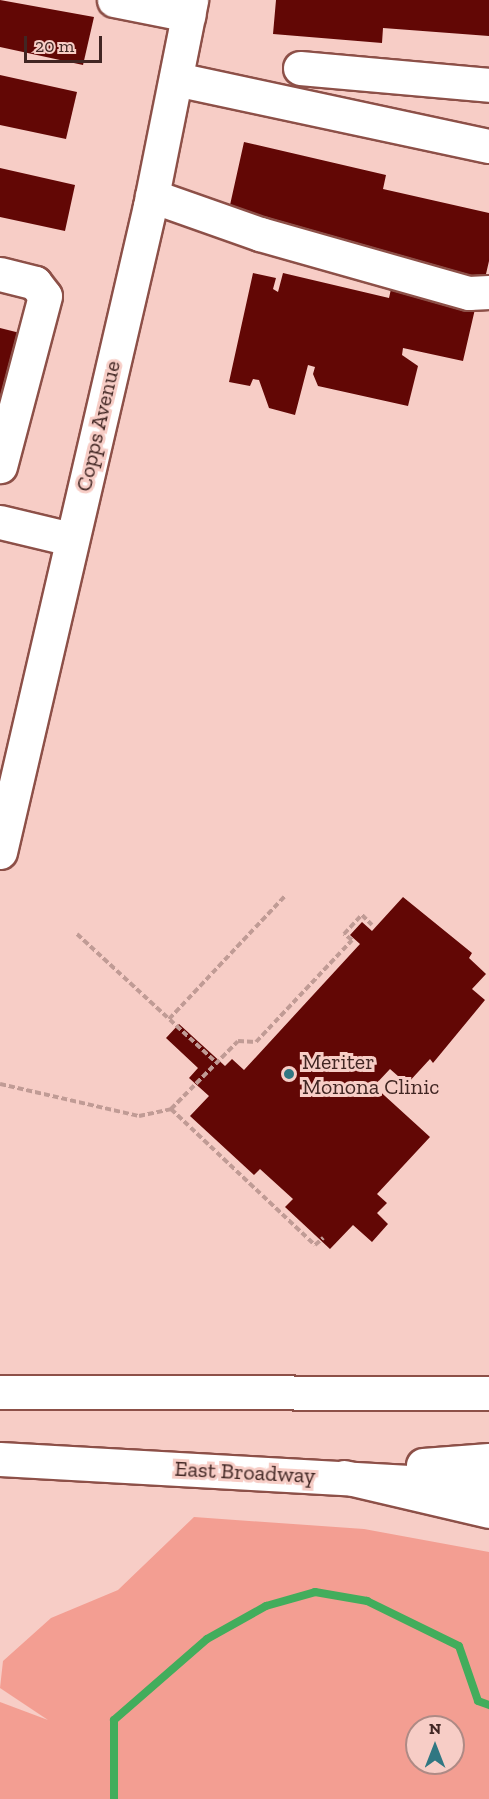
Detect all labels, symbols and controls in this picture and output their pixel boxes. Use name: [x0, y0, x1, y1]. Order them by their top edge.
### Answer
scale bar: [27, 24, 105, 62]
text: 20 m: [35, 35, 74, 57]
street label: Copps Avenue: [70, 358, 126, 494]
place label: Meriter Monona Clinic: [302, 1048, 439, 1100]
marker: Meriter Monona Clinic: [280, 1065, 298, 1083]
street label: East Broadway: [174, 1455, 316, 1489]
north arrow: [405, 1715, 465, 1775]
text: N: [429, 1719, 441, 1738]

